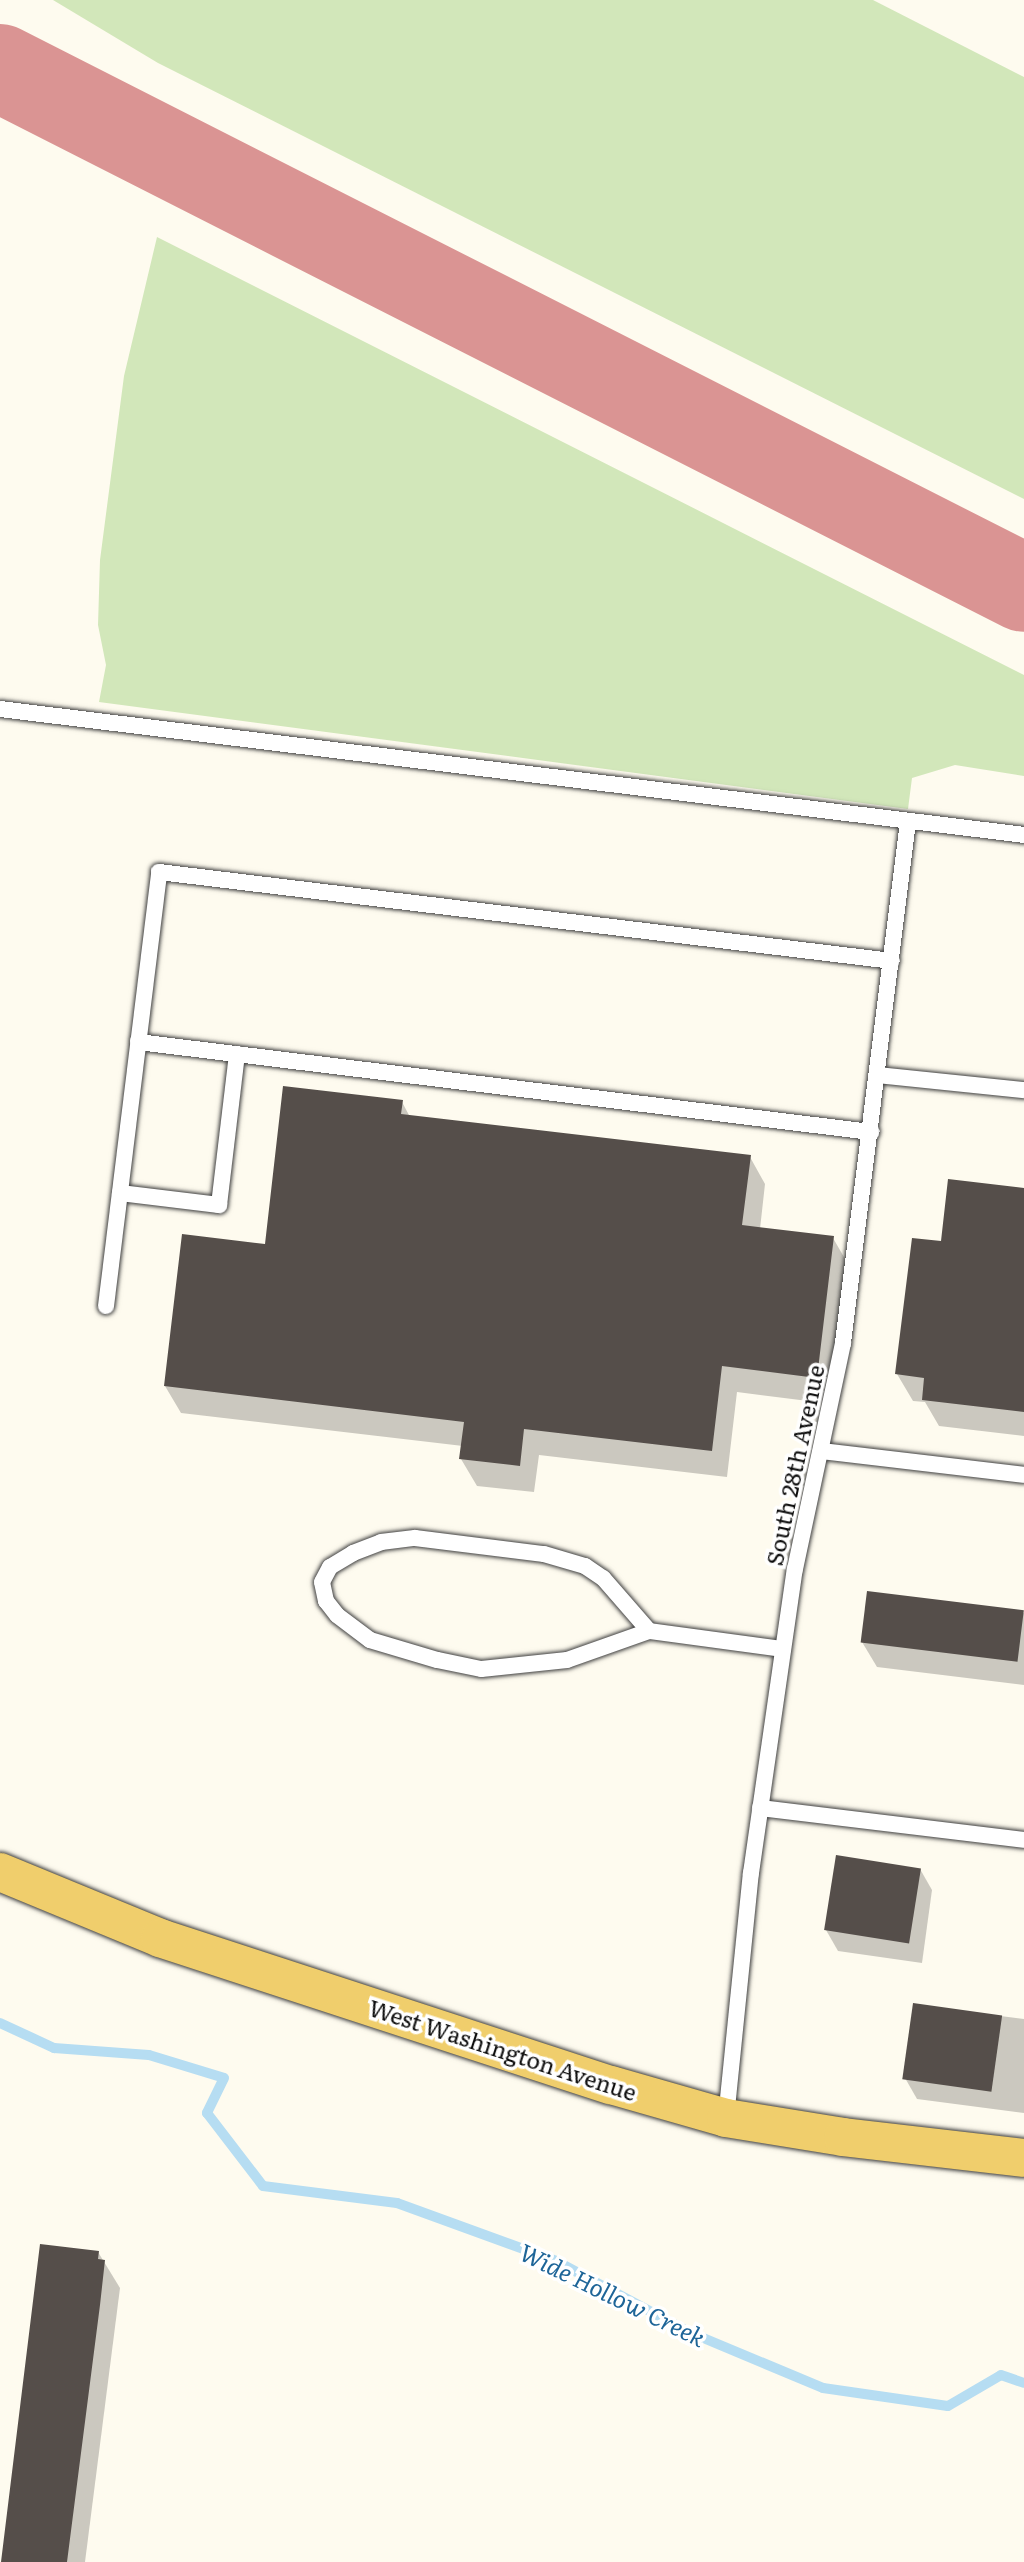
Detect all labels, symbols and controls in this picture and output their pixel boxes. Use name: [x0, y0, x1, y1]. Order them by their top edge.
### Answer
street label: South 28th Avenue: [759, 1362, 829, 1568]
street label: West Washington Avenue: [366, 1993, 640, 2105]
water label: Wide Hollow Creek: [515, 2236, 711, 2352]

